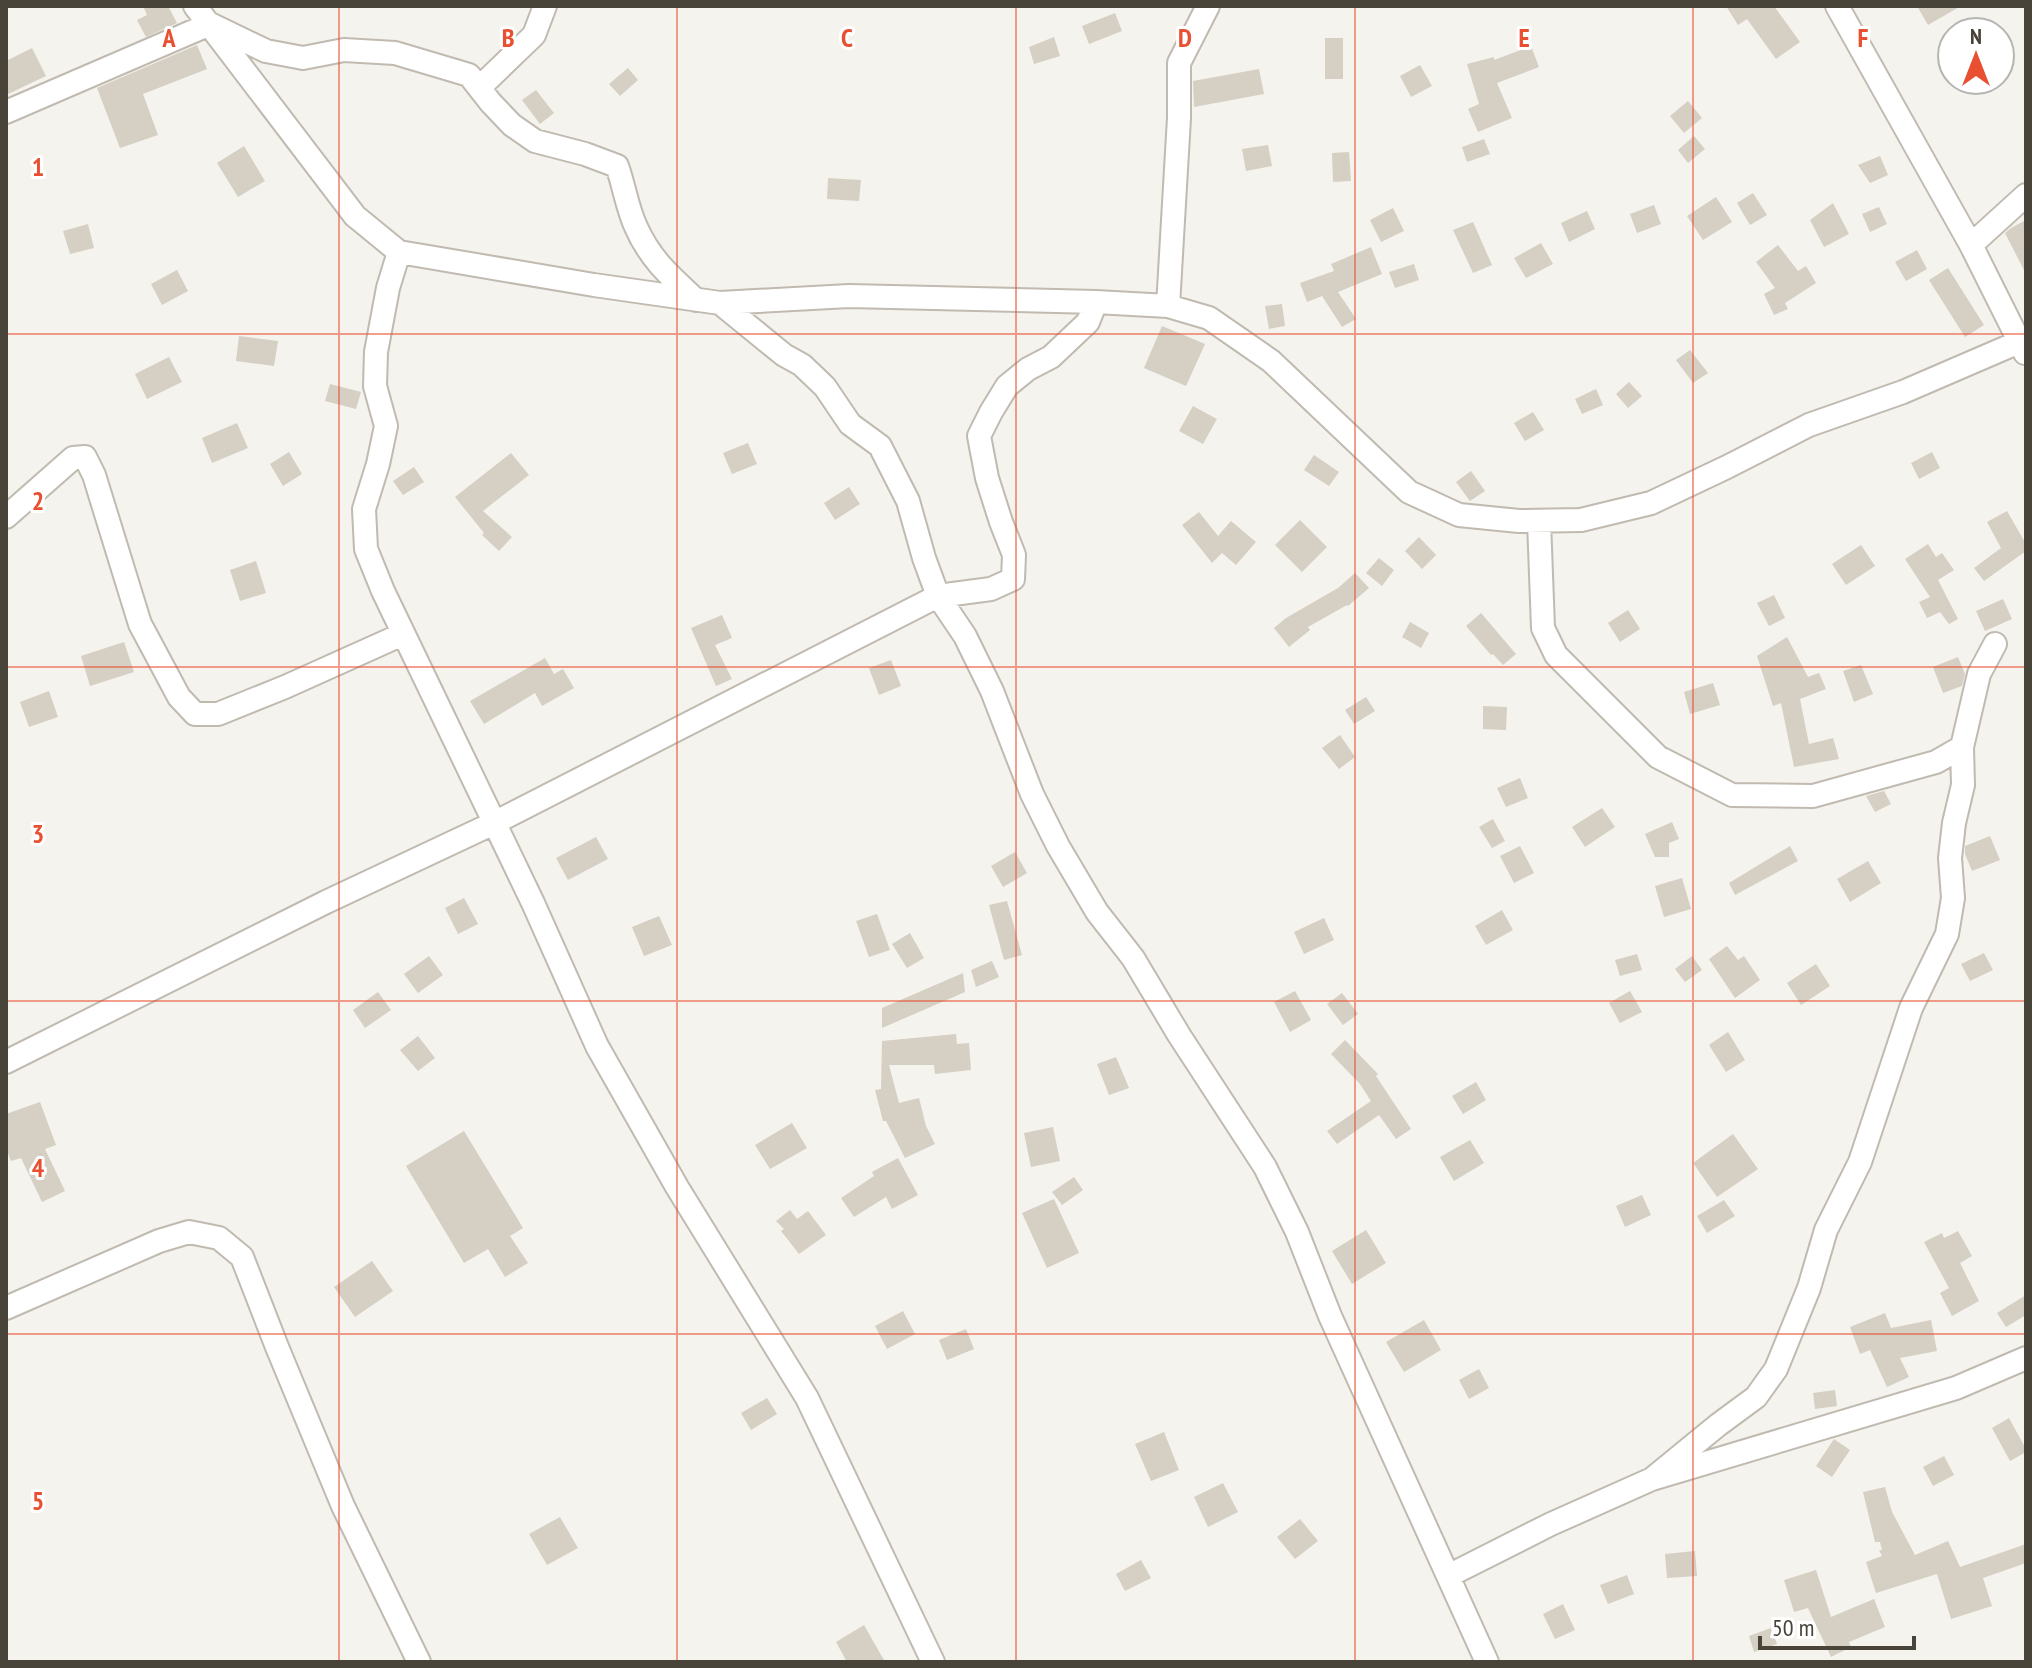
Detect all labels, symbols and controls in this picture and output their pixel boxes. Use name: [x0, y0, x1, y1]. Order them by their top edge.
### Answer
north arrow: [1936, 16, 2016, 96]
text: A: [161, 21, 176, 54]
text: B: [502, 21, 515, 54]
text: C: [841, 21, 853, 54]
text: D: [1178, 21, 1192, 54]
text: E: [1518, 21, 1530, 54]
text: F: [1858, 21, 1869, 54]
text: N: [1970, 22, 1982, 50]
text: 1: [32, 150, 44, 183]
text: 2: [32, 484, 44, 517]
text: 3: [32, 817, 44, 850]
text: 4: [32, 1151, 45, 1184]
text: 5: [32, 1484, 44, 1517]
scale bar: [1760, 1600, 1914, 1650]
text: 50 m: [1772, 1612, 1814, 1643]

